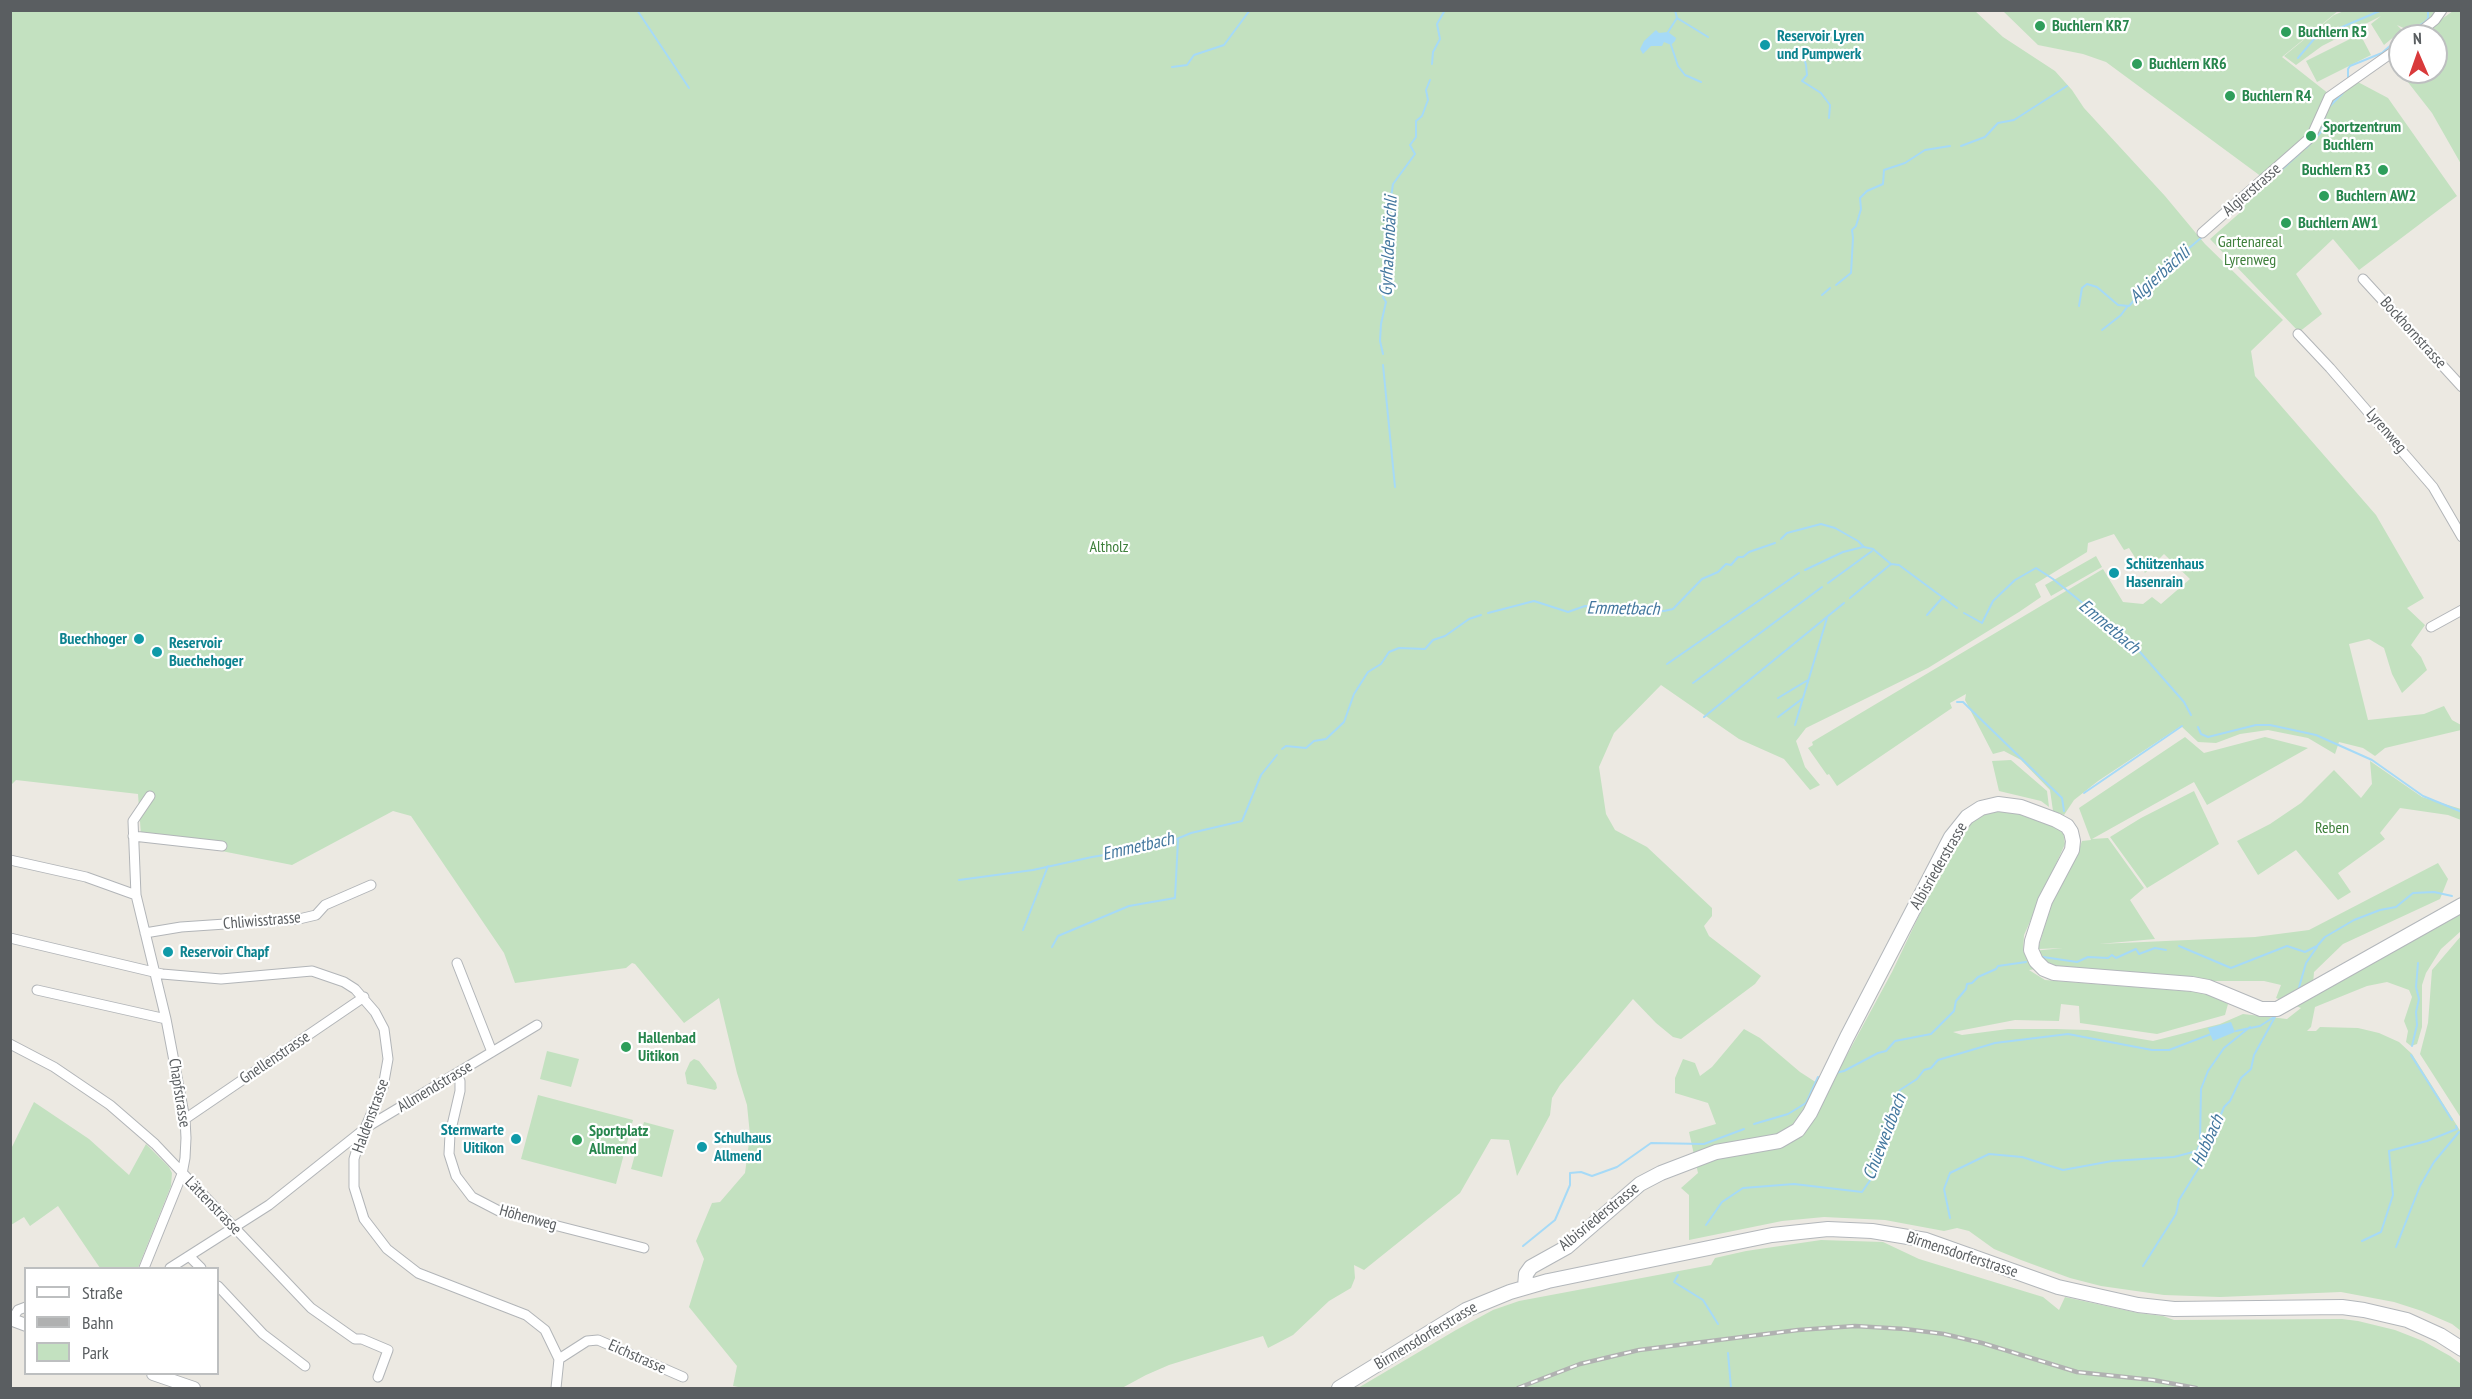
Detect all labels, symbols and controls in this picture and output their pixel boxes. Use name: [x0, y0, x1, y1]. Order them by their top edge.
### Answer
place label: Buchlern KR7: [2052, 16, 2130, 36]
marker: Buchlern KR7: [2033, 19, 2047, 33]
place label: Buchlern R5: [2298, 22, 2367, 42]
north arrow: [2388, 24, 2448, 84]
marker: Buchlern R5: [2279, 25, 2293, 39]
place label: Reservoir Lyren und Pumpwerk: [1777, 26, 1864, 64]
text: N: [2413, 28, 2422, 48]
marker: Reservoir Lyren und Pumpwerk: [1758, 38, 1772, 52]
place label: Buchlern KR6: [2149, 54, 2227, 74]
marker: Buchlern KR6: [2130, 57, 2144, 71]
place label: Buchlern R4: [2242, 86, 2311, 106]
marker: Buchlern R4: [2223, 89, 2237, 103]
place label: Sportzentrum Buchlern: [2323, 117, 2401, 155]
marker: Sportzentrum Buchlern: [2304, 129, 2318, 143]
street label: Algierstrasse: [2219, 160, 2285, 220]
place label: Buchlern R3: [2302, 160, 2371, 180]
marker: Buchlern R3: [2376, 163, 2390, 177]
place label: Buchlern AW2: [2336, 186, 2416, 206]
marker: Buchlern AW2: [2317, 189, 2331, 203]
water label: Gyrhaldenbächli: [1376, 195, 1402, 297]
place label: Buchlern AW1: [2298, 213, 2378, 233]
marker: Buchlern AW1: [2279, 216, 2293, 230]
park label: Gartenareal Lyrenweg: [2218, 232, 2282, 270]
water label: Algierbächli: [2125, 242, 2195, 308]
street label: Bockhornstrasse: [2376, 293, 2450, 373]
street label: Lyrenweg: [2362, 405, 2410, 457]
park label: Altholz: [1089, 537, 1129, 557]
place label: Schützenhaus Hasenrain: [2126, 554, 2204, 592]
marker: Schützenhaus Hasenrain: [2107, 566, 2121, 580]
water label: Emmetbach: [2074, 595, 2144, 659]
water label: Emmetbach: [1586, 598, 1660, 620]
place label: Buechhoger: [59, 629, 127, 649]
marker: Buechhoger: [132, 632, 146, 646]
place label: Reservoir Buechehoger: [169, 633, 243, 671]
marker: Reservoir Buechehoger: [150, 645, 164, 659]
park label: Reben: [2315, 818, 2349, 838]
street label: Albisriederstrasse: [1906, 819, 1972, 913]
water label: Emmetbach: [1100, 828, 1176, 866]
street label: Chliwisstrasse: [222, 908, 302, 934]
place label: Reservoir Chapf: [180, 942, 269, 962]
marker: Reservoir Chapf: [161, 945, 175, 959]
street label: Gnellenstrasse: [236, 1028, 314, 1088]
place label: Hallenbad Uitikon: [638, 1028, 696, 1066]
marker: Hallenbad Uitikon: [619, 1040, 633, 1054]
street label: Chapfstrasse: [164, 1057, 194, 1129]
street label: Allmendstrasse: [394, 1057, 476, 1117]
street label: Haldenstrasse: [349, 1076, 393, 1156]
water label: Chüeweidbach: [1859, 1091, 1911, 1183]
water label: Hubbach: [2187, 1112, 2229, 1170]
place label: Sternwarte Uitikon: [441, 1120, 504, 1158]
place label: Sportplatz Allmend: [589, 1121, 648, 1159]
place label: Schulhaus Allmend: [714, 1128, 771, 1166]
marker: Sternwarte Uitikon: [509, 1132, 523, 1146]
marker: Sportplatz Allmend: [570, 1133, 584, 1147]
marker: Schulhaus Allmend: [695, 1140, 709, 1154]
street label: Lättenstrasse: [181, 1173, 245, 1239]
street label: Albisriederstrasse: [1555, 1179, 1643, 1255]
street label: Höhenweg: [497, 1201, 559, 1235]
street label: Birmensdorferstrasse: [1904, 1228, 2020, 1282]
legend: [24, 1267, 219, 1375]
text: Straße: [82, 1281, 123, 1304]
street label: Birmensdorferstrasse: [1371, 1298, 1481, 1374]
text: Bahn: [82, 1311, 114, 1334]
street label: Eichstrasse: [605, 1336, 669, 1378]
text: Park: [82, 1341, 109, 1364]

